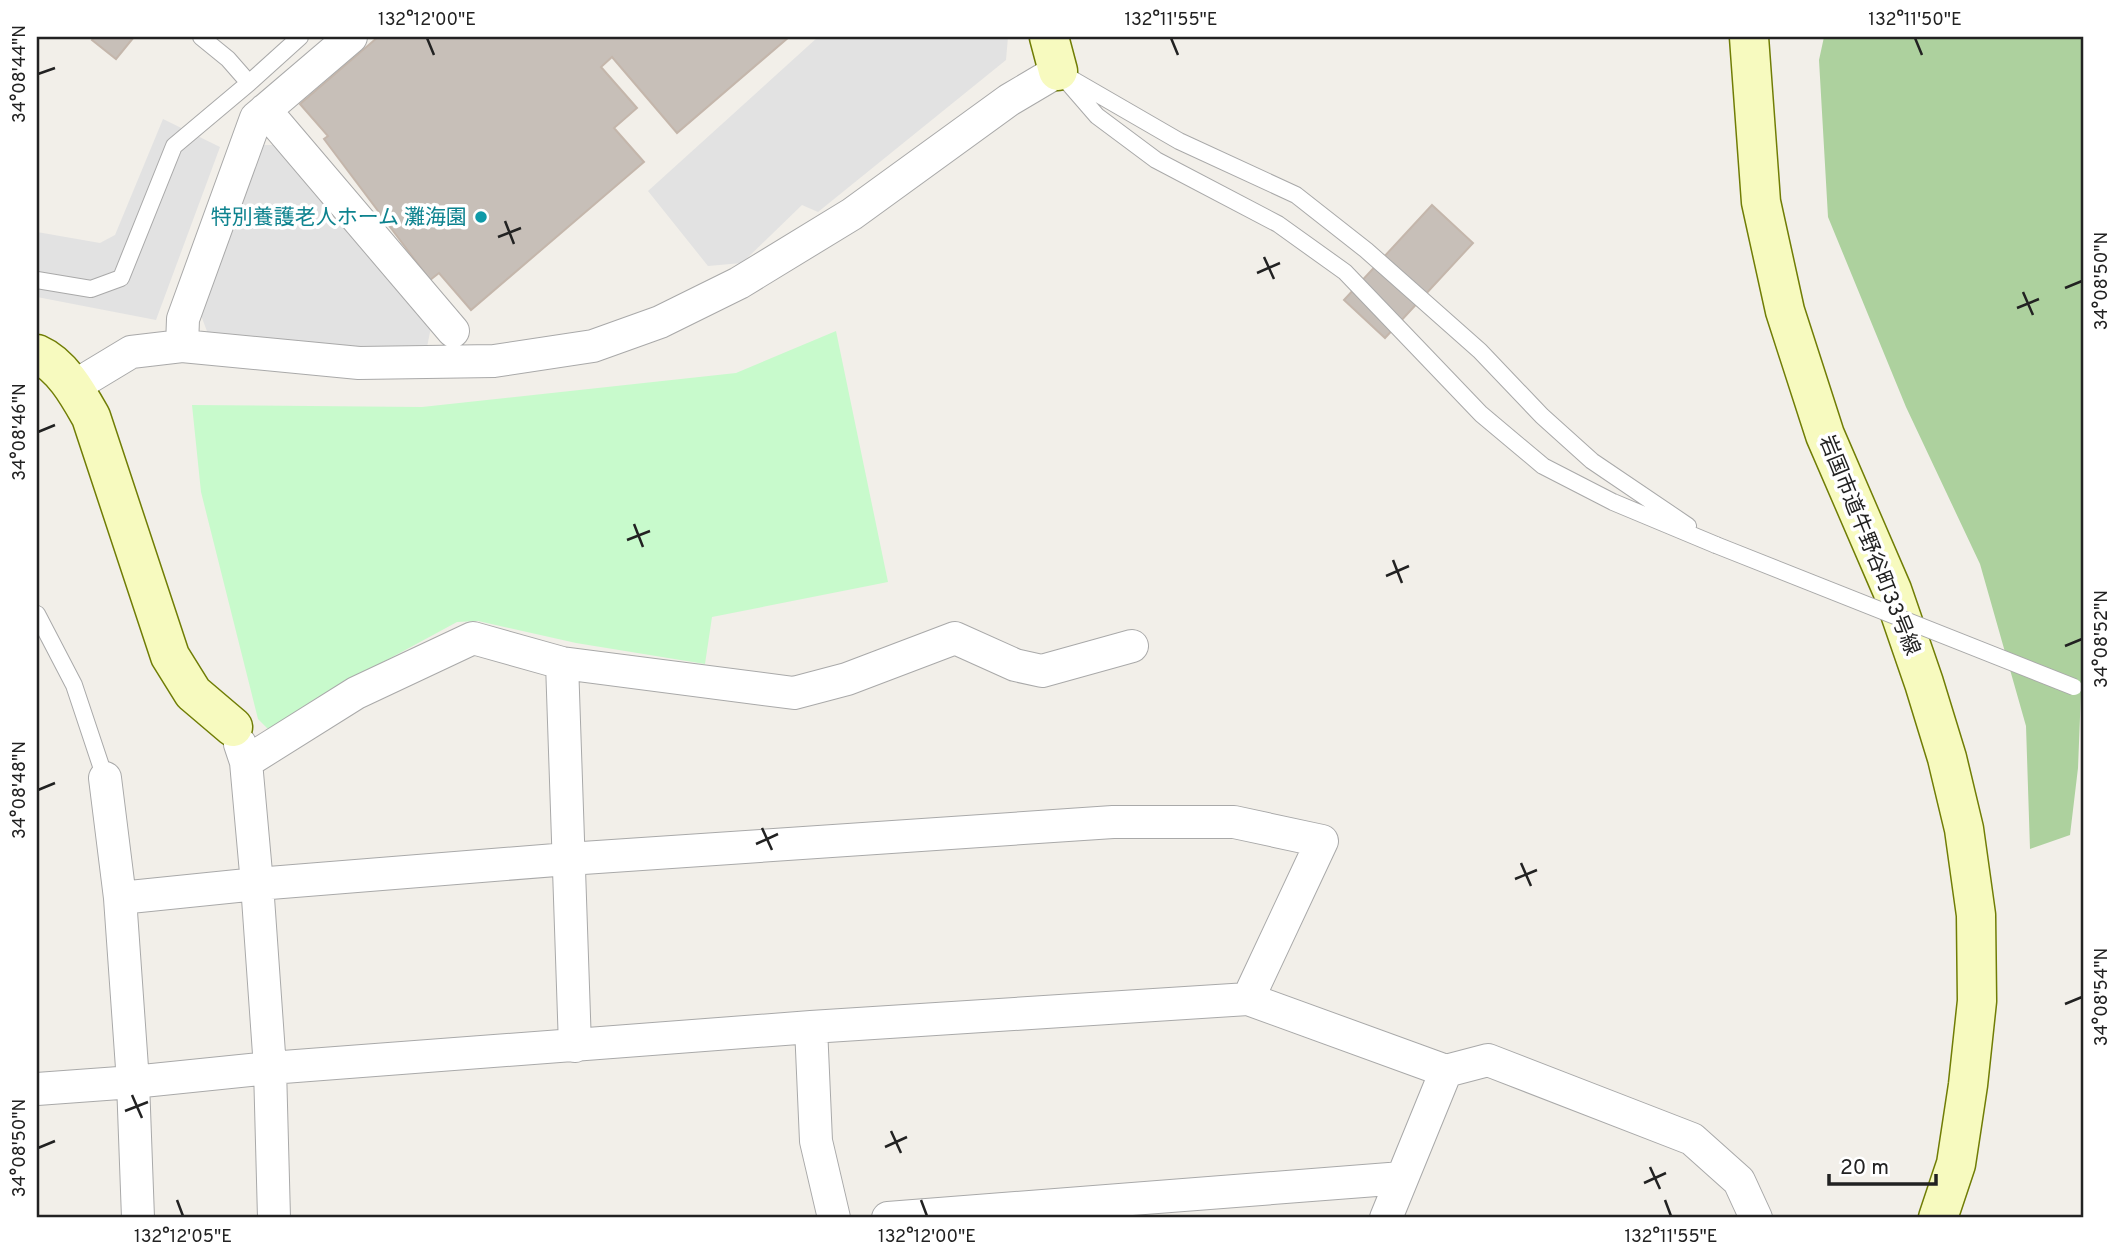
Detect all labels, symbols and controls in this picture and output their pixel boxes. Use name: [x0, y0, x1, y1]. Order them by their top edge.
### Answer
text: 132°12'00"E: [378, 9, 476, 32]
text: 132°11'55"E: [1124, 9, 1218, 32]
text: 132°11'50"E: [1868, 9, 1962, 32]
text: 34°08'44"N: [9, 25, 32, 123]
place label: 特別養護老人ホーム 灘海園: [211, 205, 467, 232]
marker: 特別養護老人ホーム 灘海園: [473, 209, 489, 225]
text: 34°08'50"N: [2091, 232, 2114, 330]
text: 34°08'46"N: [9, 383, 32, 481]
street label: 岩国市道牛野谷町33号線: [1812, 431, 1925, 660]
text: 34°08'52"N: [2091, 590, 2114, 688]
text: 34°08'48"N: [9, 741, 32, 839]
text: 34°08'54"N: [2091, 948, 2114, 1046]
text: 34°08'50"N: [9, 1099, 32, 1197]
scale bar: [1829, 1143, 1936, 1187]
text: 20 m: [1840, 1155, 1889, 1182]
text: 132°12'05"E: [134, 1226, 232, 1249]
text: 132°12'00"E: [878, 1226, 976, 1249]
text: 132°11'55"E: [1624, 1226, 1718, 1249]

